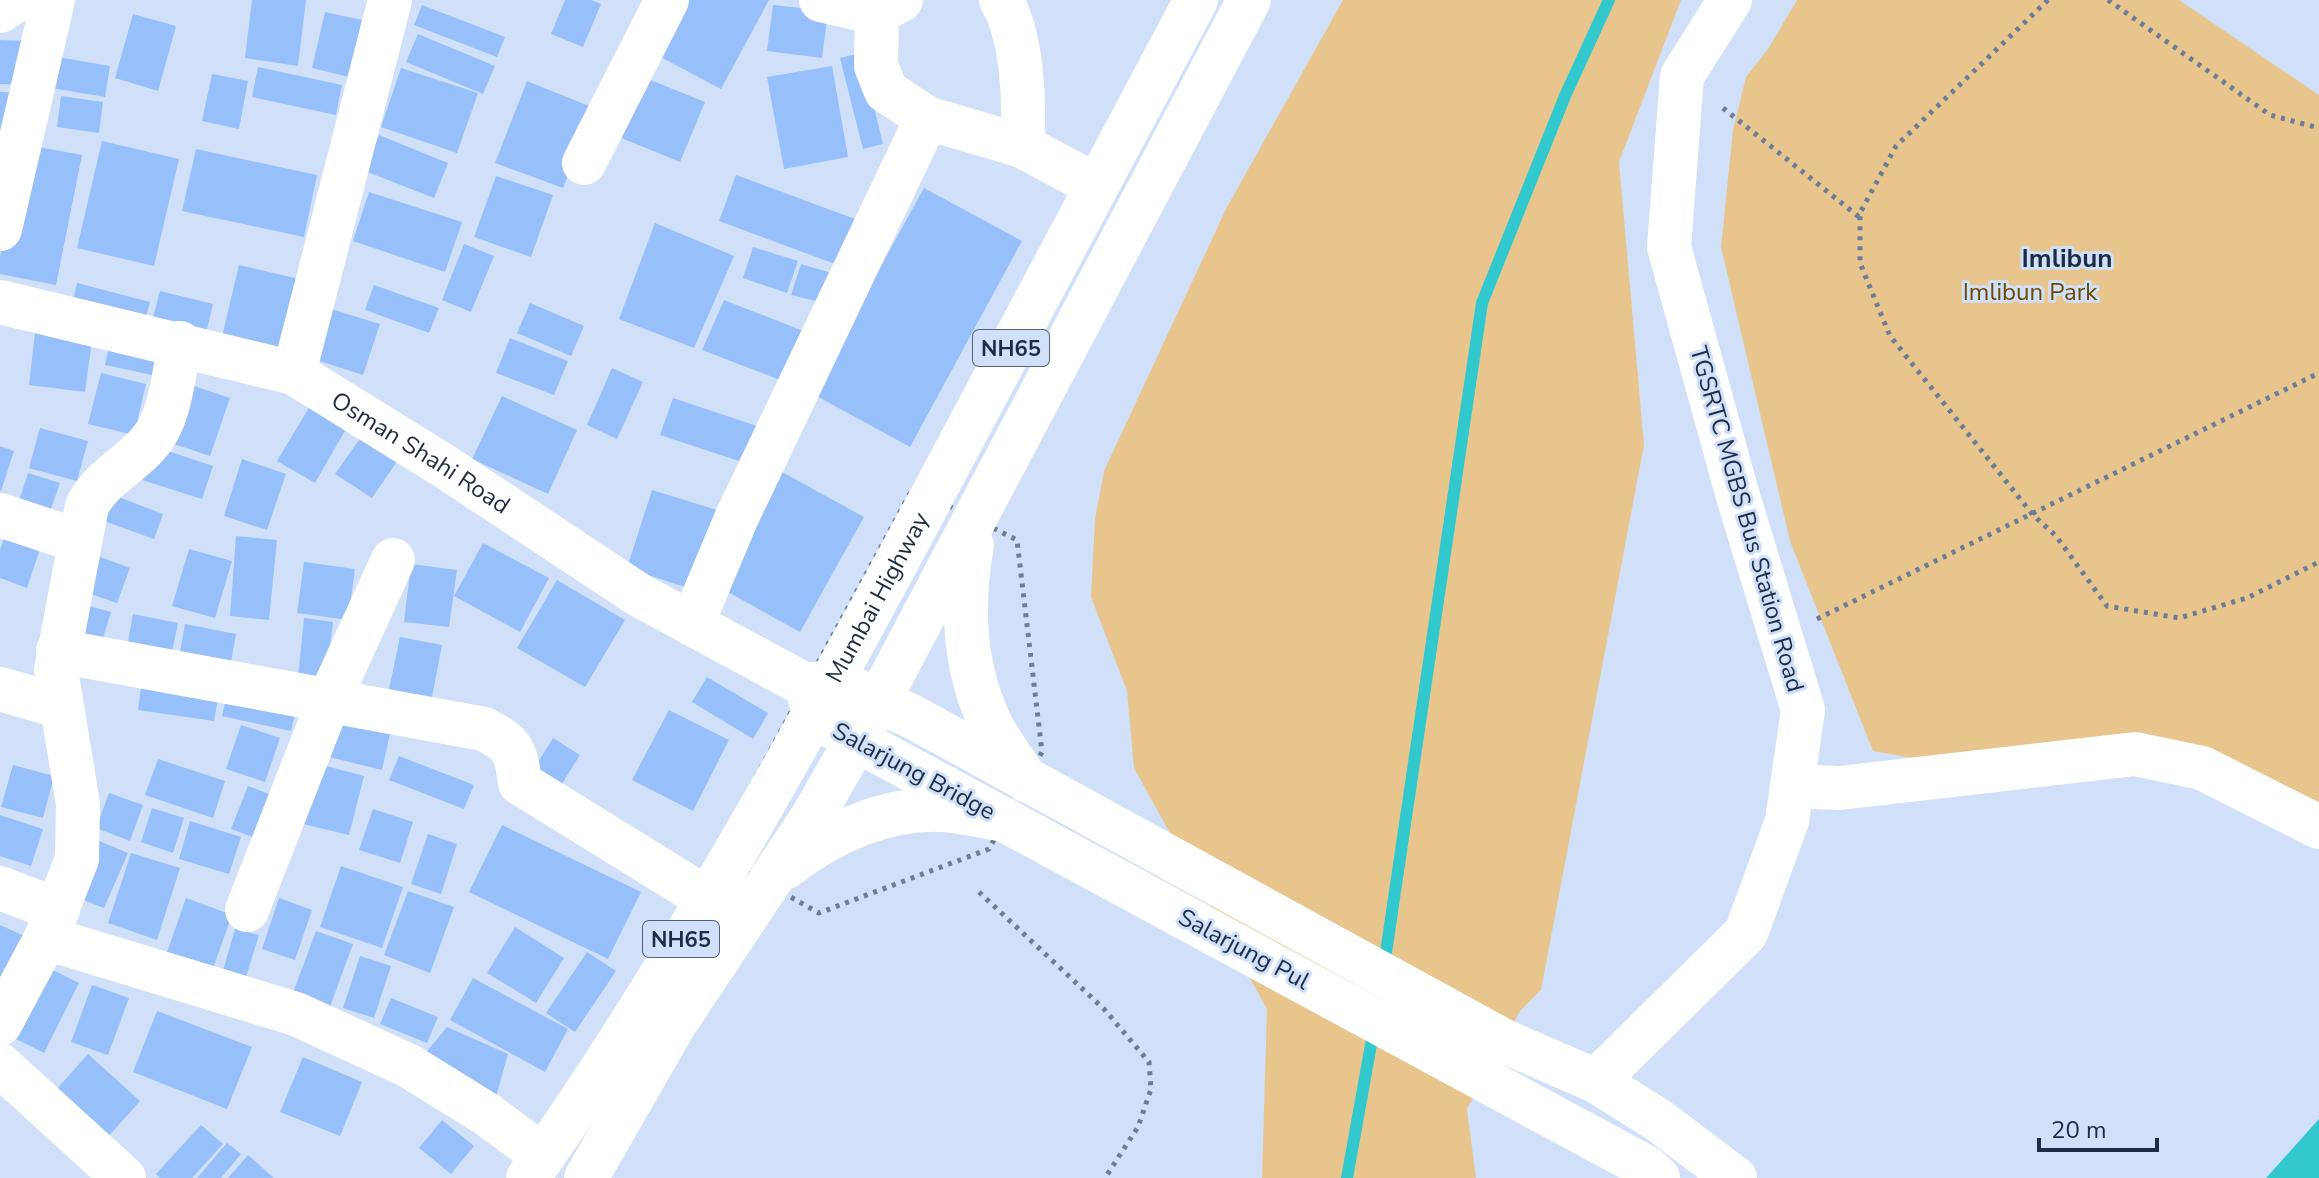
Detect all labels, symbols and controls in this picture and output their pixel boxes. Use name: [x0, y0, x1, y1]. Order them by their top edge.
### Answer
district label: Imlibun: [2022, 241, 2112, 276]
park label: Imlibun Park: [1963, 276, 2098, 308]
road number: NH65: [973, 330, 1049, 366]
street label: TGSRTC MGBS Bus Station Road: [1682, 342, 1812, 696]
street label: Osman Shahi Road: [325, 384, 516, 521]
street label: Mumbai Highway: [818, 506, 937, 688]
street label: Salarjung Bridge: [827, 715, 1001, 827]
street label: Salarjung Pul: [1173, 901, 1315, 997]
road number: NH65: [643, 921, 719, 957]
scale bar: [2039, 1102, 2157, 1152]
text: 20 m: [2051, 1114, 2107, 1146]

